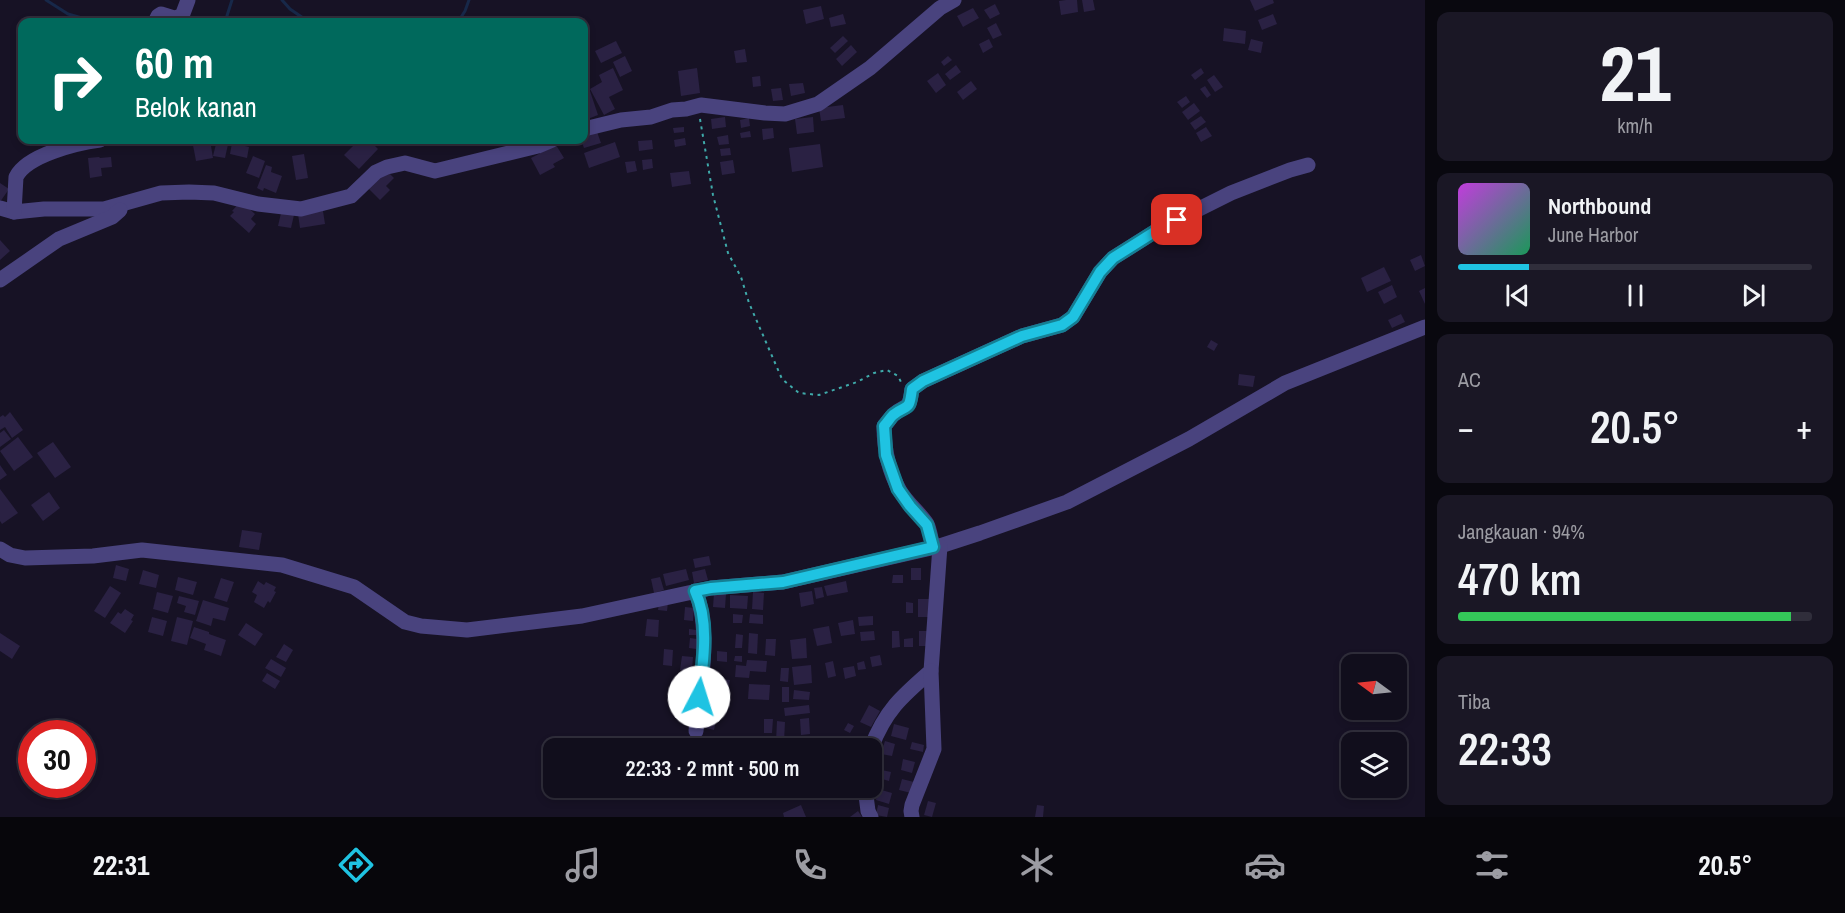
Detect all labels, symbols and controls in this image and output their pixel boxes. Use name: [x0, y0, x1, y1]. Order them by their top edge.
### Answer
text: 21: [1599, 20, 1671, 125]
text: 60 m: [135, 35, 214, 91]
icon: right: [36, 42, 114, 120]
text: Belok kanan: [135, 89, 257, 125]
text: km/h: [1617, 112, 1653, 139]
text: Northbound: [1548, 191, 1651, 221]
pin: [1151, 194, 1202, 245]
icon: arrive: [1160, 203, 1193, 236]
text: June Harbor: [1548, 221, 1638, 248]
icon: previous: [1501, 279, 1534, 312]
icon: pause: [1619, 279, 1652, 312]
icon: next: [1737, 279, 1770, 312]
text: AC: [1458, 366, 1481, 393]
text: 20.5°: [1590, 396, 1680, 457]
text: −: [1458, 405, 1474, 449]
text: +: [1796, 405, 1812, 449]
text: Jangkauan · 94%: [1458, 518, 1585, 545]
text: 470 km: [1458, 548, 1582, 609]
north arrow: [1341, 654, 1407, 720]
map controls: [1341, 654, 1407, 798]
position arrow: [667, 665, 731, 729]
text: Tiba: [1458, 688, 1490, 715]
text: 22:33: [1458, 718, 1552, 779]
speed limit sign: 30: [18, 720, 96, 798]
button: layers: [1341, 732, 1407, 798]
text: 22:33 · 2 mnt · 500 m: [626, 753, 799, 783]
icon: directions: [335, 844, 377, 886]
icon: music: [562, 844, 604, 886]
icon: phone: [789, 844, 831, 886]
icon: climate: [1016, 844, 1058, 886]
icon: car: [1244, 844, 1286, 886]
icon: filters: [1471, 844, 1513, 886]
text: 22:31: [93, 847, 149, 883]
text: 20.5°: [1698, 847, 1752, 883]

